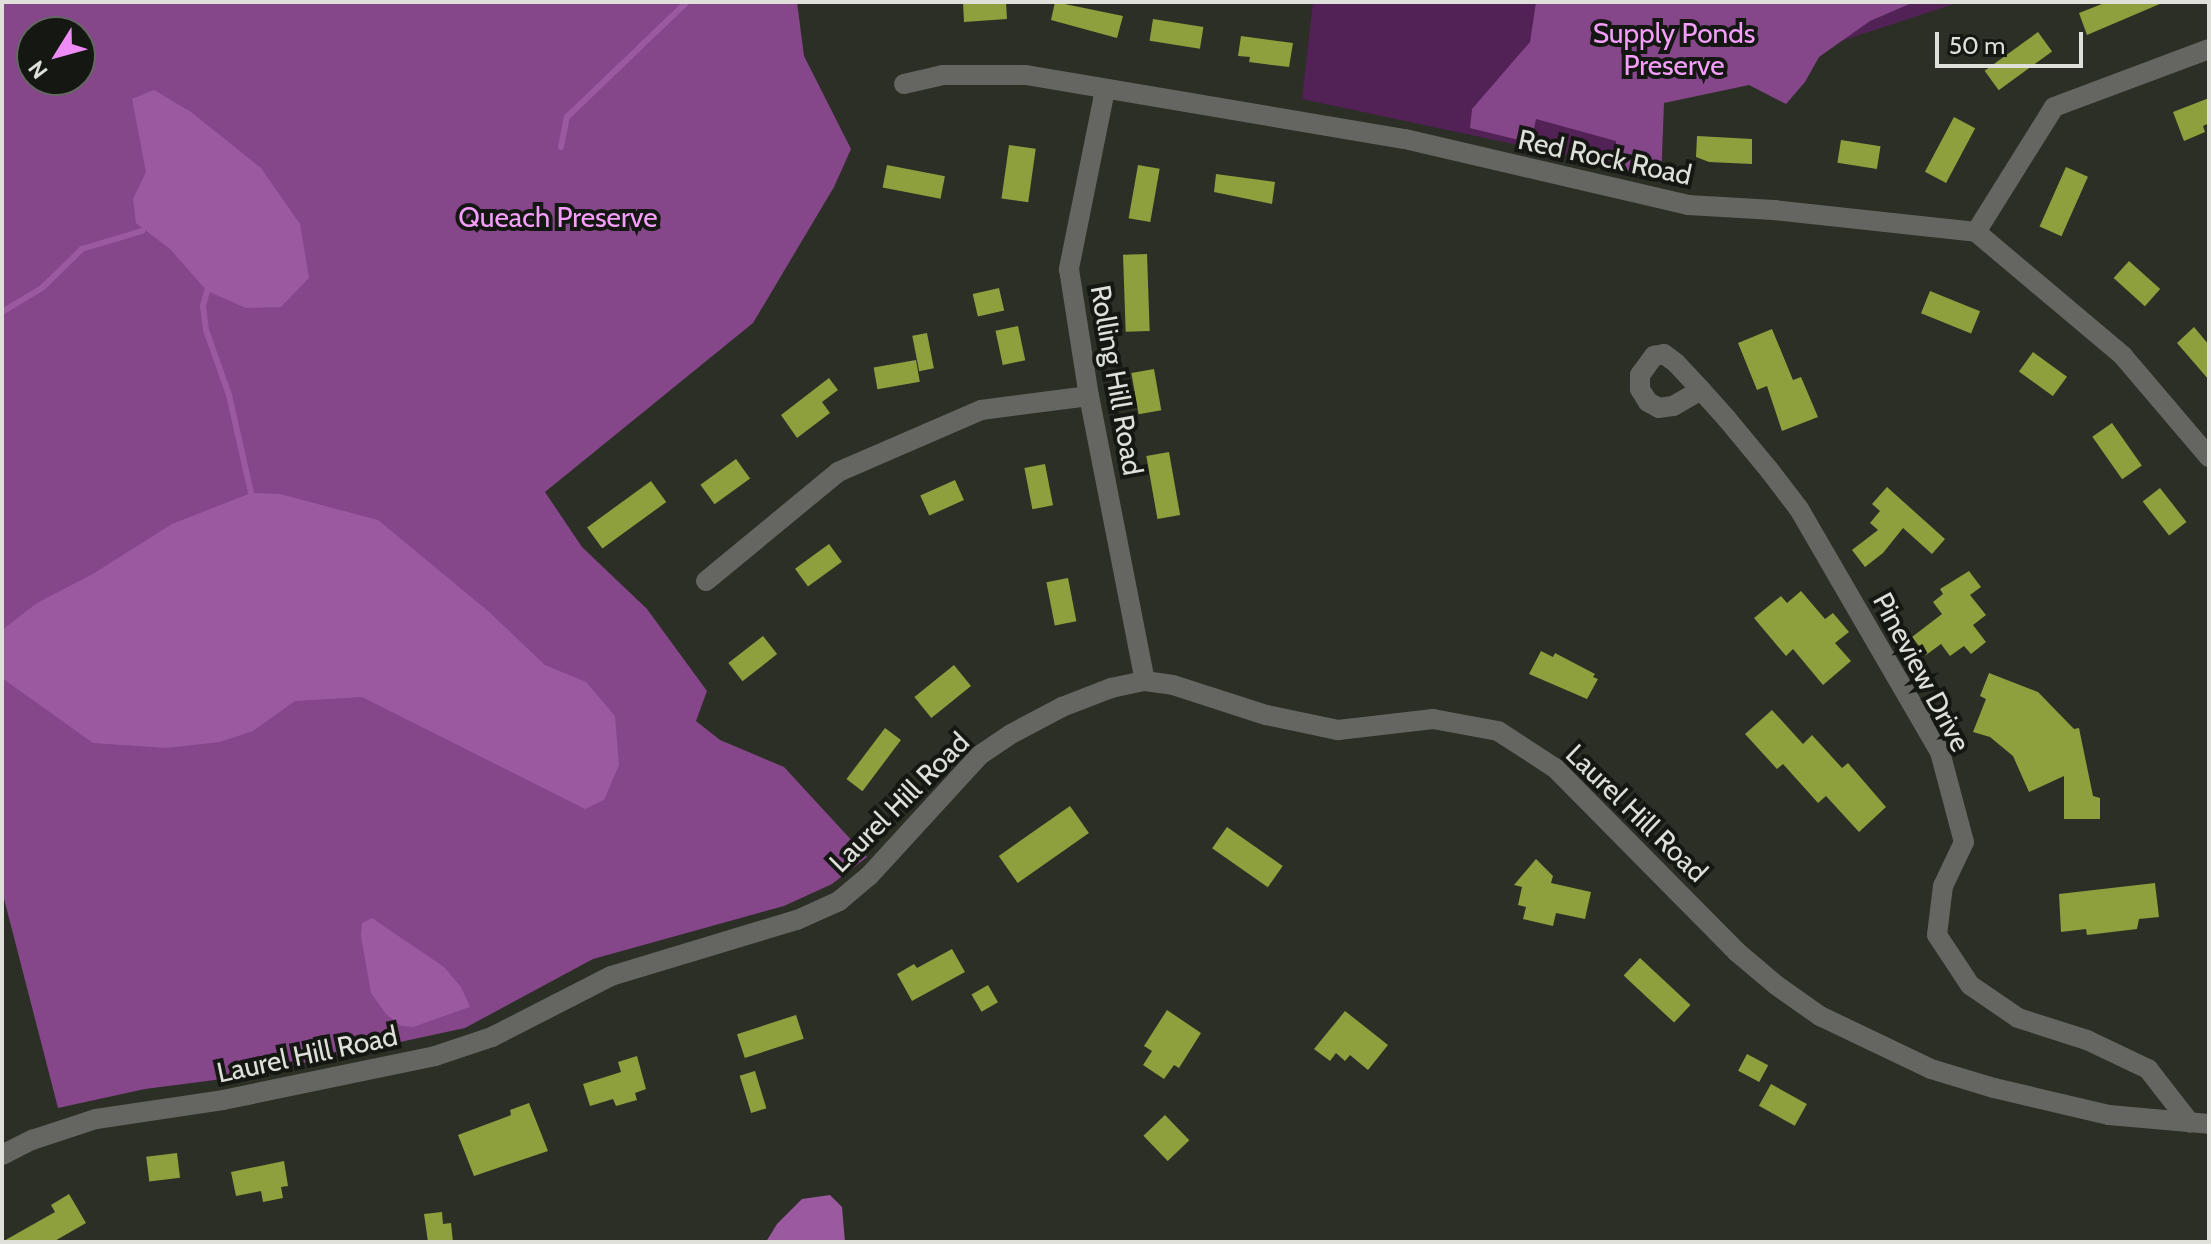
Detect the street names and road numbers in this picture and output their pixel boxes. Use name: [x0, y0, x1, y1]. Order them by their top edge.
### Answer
street label: Red Rock Road: [1515, 122, 1695, 192]
street label: Rolling Hill Road: [1084, 282, 1150, 478]
street label: Pineview Drive: [1866, 587, 1978, 757]
street label: Laurel Hill Road: [822, 725, 976, 879]
street label: Laurel Hill Road: [1559, 737, 1715, 889]
street label: Laurel Hill Road: [214, 1018, 400, 1090]

